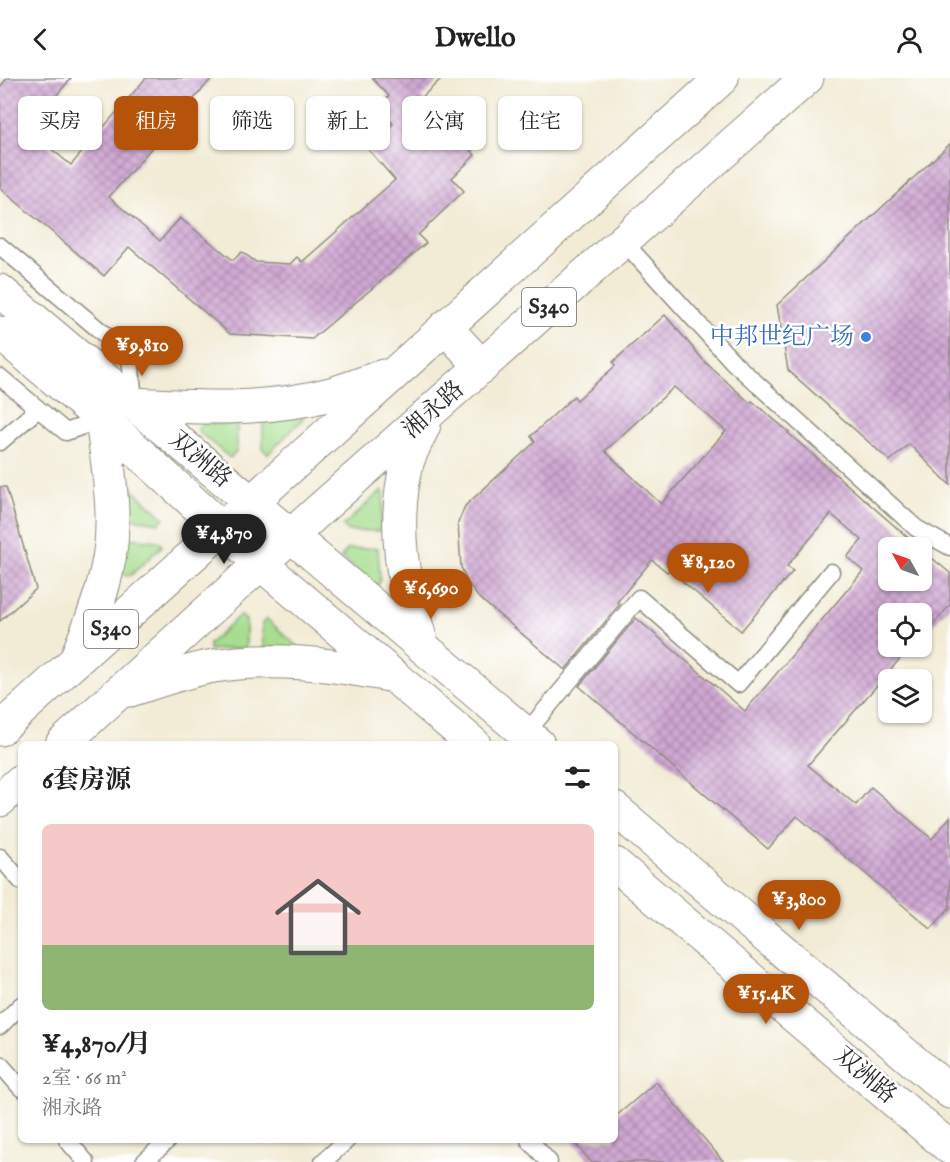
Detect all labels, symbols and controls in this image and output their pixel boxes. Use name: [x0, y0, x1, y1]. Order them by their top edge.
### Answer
text: Dwello: [435, 22, 515, 56]
icon: back: [24, 23, 57, 56]
icon: person: [893, 23, 926, 56]
chip: 买房: [18, 96, 102, 150]
chip: 租房: [114, 96, 198, 150]
chip: 筛选: [210, 96, 294, 150]
chip: 新上: [306, 96, 390, 150]
chip: 公寓: [402, 96, 486, 150]
chip: 住宅: [498, 96, 582, 150]
road number: S340: [522, 288, 576, 326]
place label: 中邦世纪广场: [710, 322, 854, 353]
pin: ¥9,810: [93, 326, 191, 377]
marker: 中邦世纪广场: [859, 330, 873, 344]
text: ¥9,810: [115, 333, 169, 358]
street label: 湘永路: [397, 374, 471, 446]
street label: 双洲路: [162, 425, 238, 495]
pin: ¥4,870: [175, 514, 273, 565]
text: ¥4,870: [195, 521, 253, 546]
north arrow: [878, 537, 932, 591]
map controls: [878, 537, 932, 723]
pin: ¥8,120: [659, 543, 757, 594]
text: ¥8,120: [681, 550, 735, 575]
pin: ¥6,690: [382, 569, 480, 620]
text: ¥6,690: [403, 576, 459, 601]
button: locate: [878, 603, 932, 657]
road number: S340: [84, 610, 138, 648]
button: layers: [878, 669, 932, 723]
icon: filters: [561, 761, 594, 794]
text: 6套房源: [42, 764, 131, 797]
icon: home: [264, 863, 372, 971]
pin: ¥3,800: [750, 880, 848, 931]
text: ¥3,800: [772, 887, 826, 912]
pin: ¥15.4K: [717, 974, 815, 1025]
text: ¥15.4K: [737, 981, 795, 1006]
text: ¥4,870/月: [42, 1028, 151, 1061]
street label: 双洲路: [827, 1041, 903, 1111]
text: 2室 · 66 m²: [42, 1066, 127, 1091]
text: 湘永路: [42, 1096, 102, 1121]

